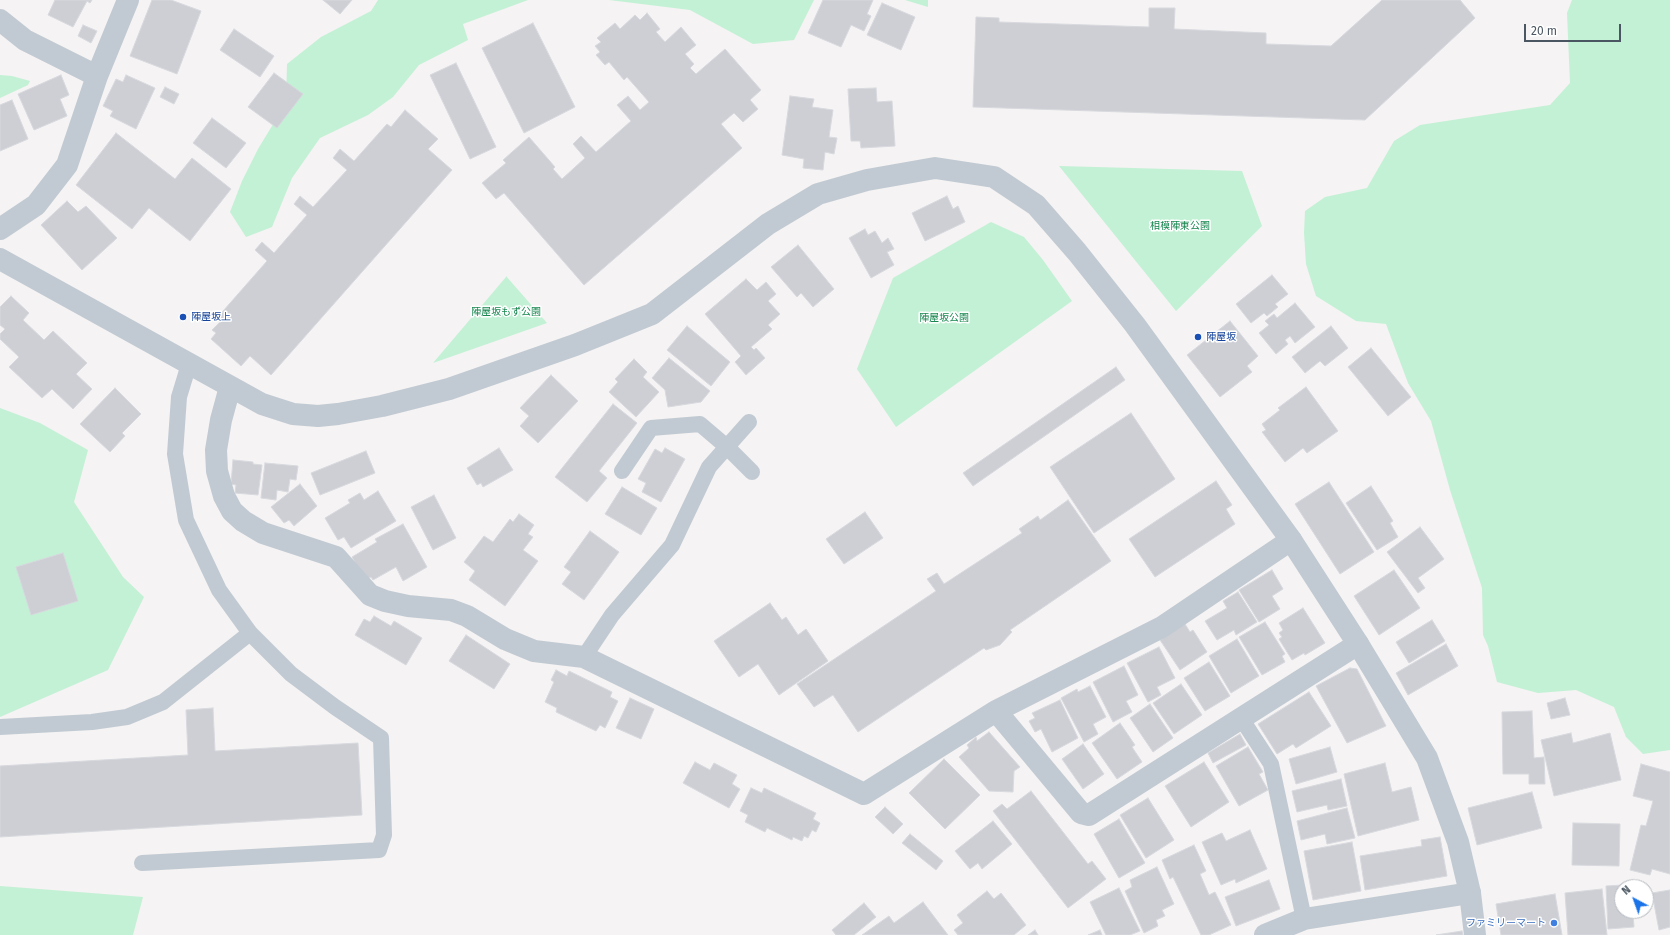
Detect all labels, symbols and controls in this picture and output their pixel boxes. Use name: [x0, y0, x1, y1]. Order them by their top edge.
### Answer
scale bar: [1526, 16, 1623, 42]
text: 20 m: [1531, 24, 1557, 38]
park label: 相模陣東公園: [1150, 220, 1210, 232]
park label: 陣屋坂もず公園: [471, 306, 541, 318]
place label: 陣屋坂上: [191, 311, 231, 323]
marker: 陣屋坂上: [178, 312, 188, 322]
park label: 陣屋坂公園: [919, 312, 969, 324]
place label: 陣屋坂: [1206, 331, 1236, 343]
marker: 陣屋坂: [1193, 332, 1203, 342]
north arrow: [1614, 879, 1654, 919]
text: N: [1619, 883, 1633, 898]
place label: ファミリーマート: [1466, 917, 1546, 929]
marker: ファミリーマート: [1549, 918, 1559, 928]

